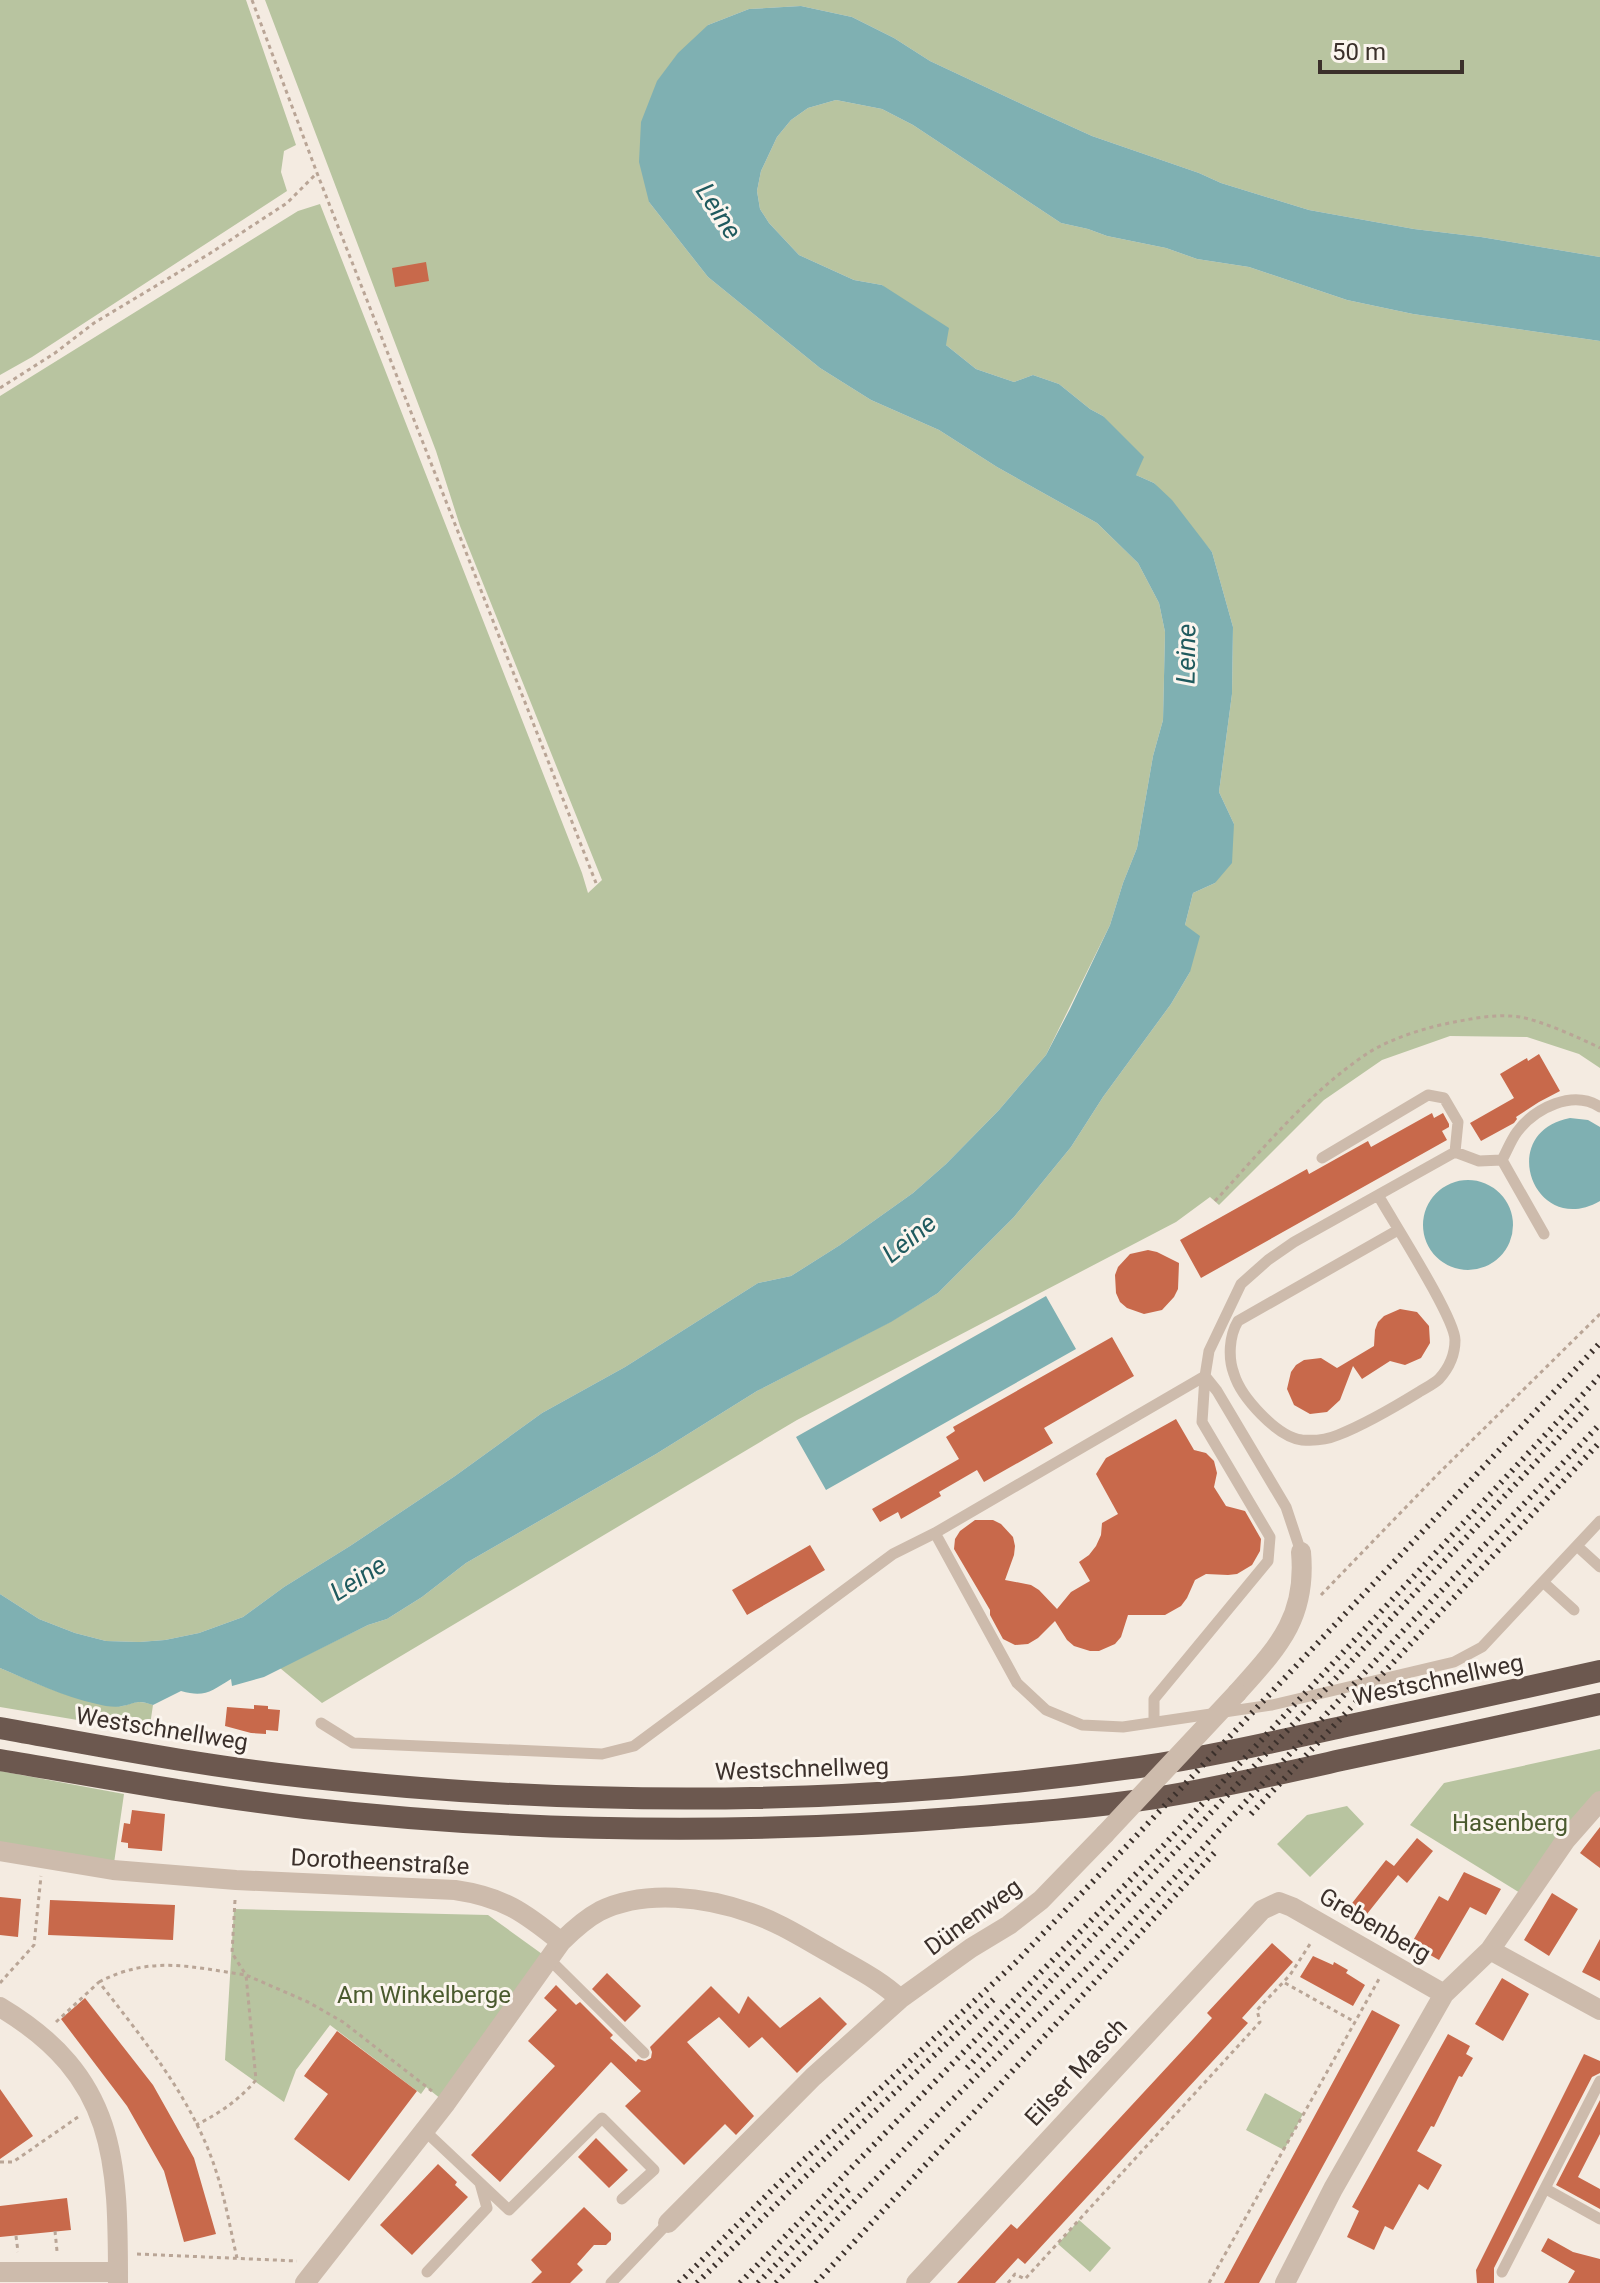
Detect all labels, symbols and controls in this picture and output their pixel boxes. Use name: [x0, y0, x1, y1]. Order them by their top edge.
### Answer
scale bar: [1320, 24, 1462, 74]
text: 50 m: [1332, 38, 1386, 66]
water label: Leine: [690, 178, 748, 244]
water label: Leine: [1170, 624, 1202, 684]
water label: Leine: [876, 1207, 942, 1269]
water label: Leine: [324, 1549, 392, 1607]
street label: Westschnellweg: [1350, 1648, 1526, 1712]
street label: Westschnellweg: [74, 1702, 250, 1756]
street label: Westschnellweg: [715, 1752, 889, 1786]
park label: Hasenberg: [1452, 1809, 1568, 1837]
street label: Dorotheenstraße: [290, 1843, 470, 1881]
street label: Dünenweg: [919, 1873, 1027, 1961]
street label: Grebenberg: [1314, 1882, 1436, 1968]
park label: Am Winkelberge: [337, 1981, 511, 2009]
street label: Eilser Masch: [1019, 2012, 1133, 2132]

